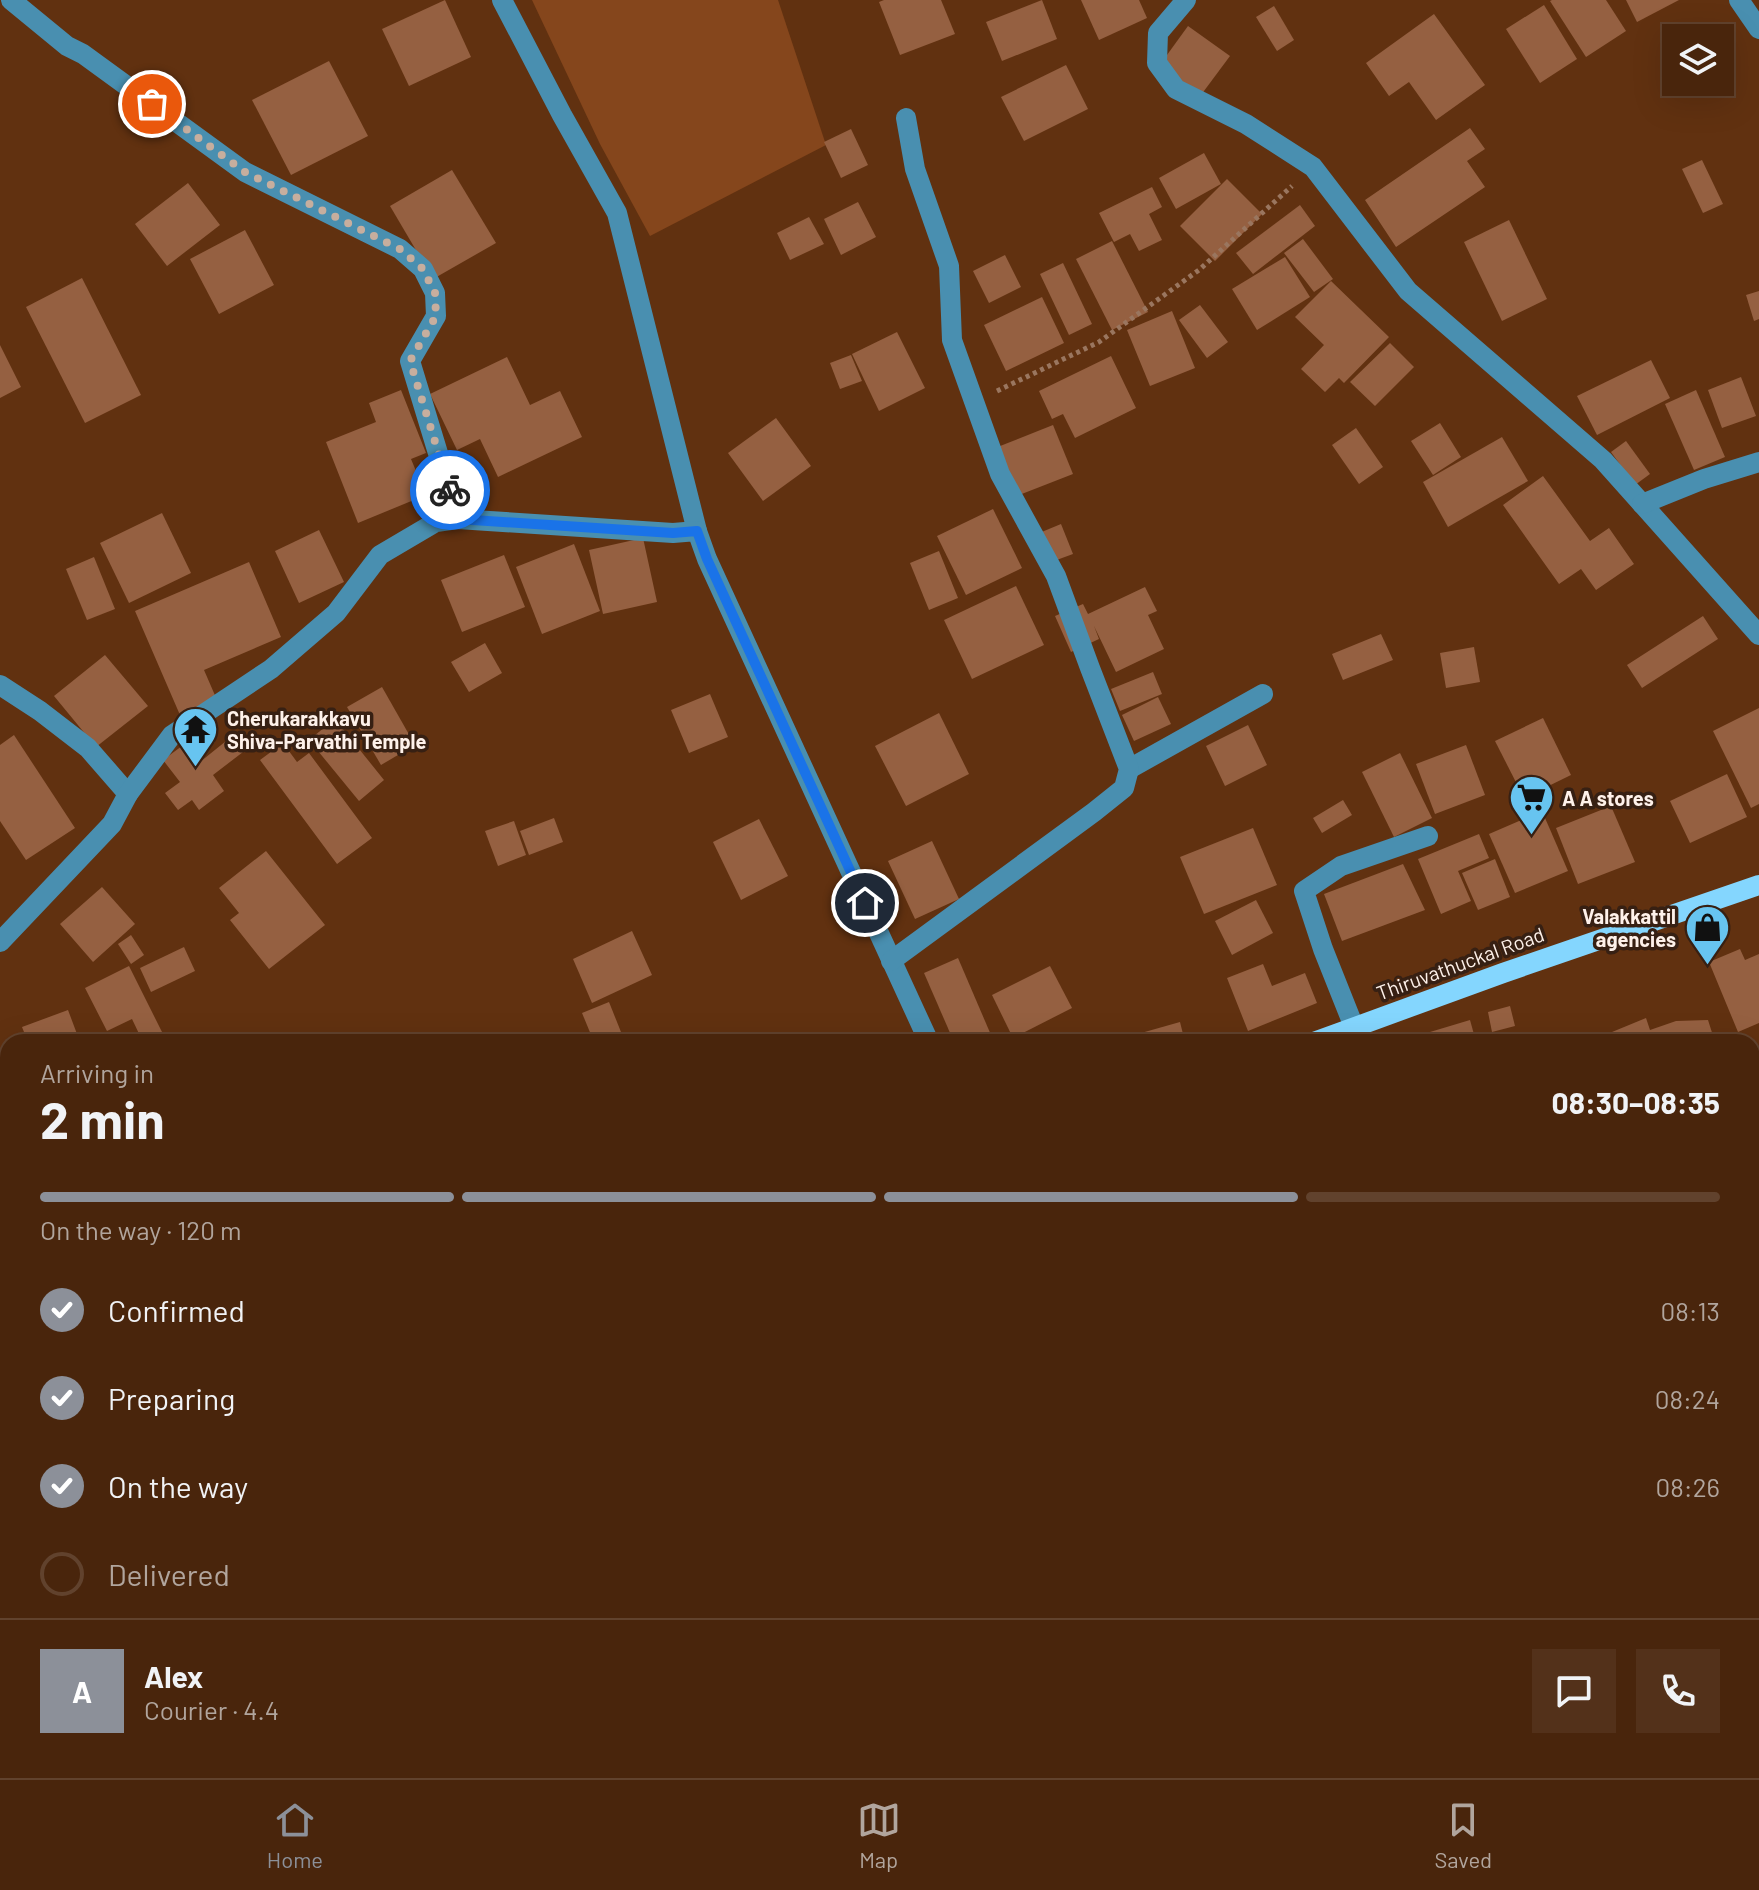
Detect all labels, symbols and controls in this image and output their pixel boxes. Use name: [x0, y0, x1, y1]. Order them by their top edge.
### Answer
map controls: [1662, 24, 1734, 96]
button: layers: [1662, 24, 1734, 96]
pin: [118, 70, 186, 138]
icon: bag: [130, 82, 174, 126]
courier: [410, 450, 490, 530]
icon: bike: [428, 468, 472, 512]
temple icon: Cherukarakkavu Shiva-Parvathi Temple: [172, 705, 220, 768]
place label: Cherukarakkavu Shiva-Parvathi Temple: [227, 706, 426, 753]
supermarket icon: A A stores: [1507, 774, 1555, 837]
place label: A A stores: [1562, 786, 1654, 810]
pin: [831, 869, 899, 937]
icon: home: [843, 881, 887, 925]
place label: Valakkattil agencies: [1582, 904, 1676, 951]
shop icon: Valakkattil agencies: [1683, 904, 1731, 967]
street label: Thiruvathuckal Road: [1373, 921, 1547, 1005]
text: Arriving in: [40, 1057, 154, 1088]
text: 08:30–08:35: [1552, 1084, 1720, 1120]
text: 2 min: [40, 1087, 165, 1149]
text: On the way · 120 m: [40, 1214, 242, 1245]
icon: check: [40, 1288, 84, 1332]
text: Confirmed: [108, 1292, 245, 1328]
text: 08:13: [1660, 1295, 1720, 1326]
icon: check: [40, 1376, 84, 1420]
text: Preparing: [108, 1380, 235, 1416]
text: 08:24: [1655, 1383, 1720, 1414]
icon: check: [40, 1464, 84, 1508]
text: On the way: [108, 1468, 248, 1504]
text: 08:26: [1656, 1471, 1720, 1502]
text: Delivered: [108, 1556, 230, 1592]
button: chat: [1532, 1649, 1616, 1733]
button: phone: [1636, 1649, 1720, 1733]
text: Alex: [144, 1658, 203, 1694]
text: A: [72, 1673, 92, 1709]
text: Courier · 4.4: [144, 1694, 279, 1725]
tab: Home: [267, 1798, 323, 1872]
tab: Map: [857, 1798, 901, 1872]
tab: Saved: [1434, 1798, 1492, 1872]

